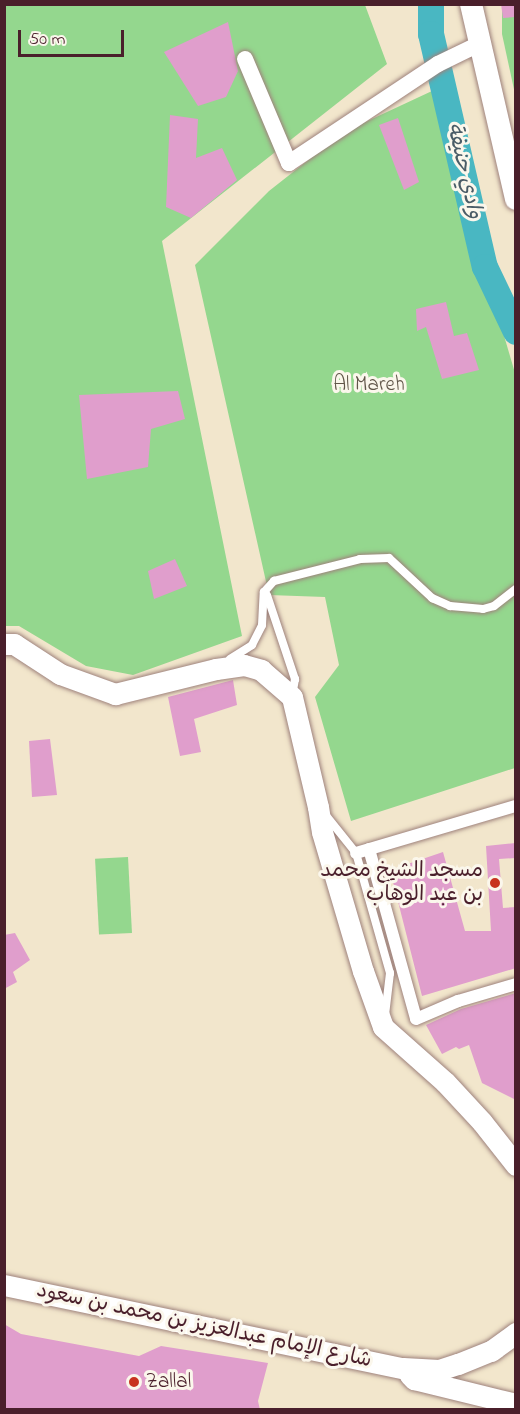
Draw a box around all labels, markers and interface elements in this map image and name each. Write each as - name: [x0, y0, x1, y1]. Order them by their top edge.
- scale bar: [21, 18, 128, 56]
- text: 50 m: [29, 27, 66, 53]
- water label: وادي حنيفة: [439, 120, 487, 222]
- park label: Al Mareh: [333, 372, 405, 398]
- place label: مسجد الشيخ محمد بن عبد الوهاب: [320, 858, 483, 908]
- marker: مسجد الشيخ محمد بن عبد الوهاب: [488, 876, 502, 890]
- street label: شارع الإمام عبدالعزيز بن محمد بن سعود: [34, 1278, 374, 1374]
- place label: Zallal: [146, 1369, 191, 1395]
- marker: Zallal: [127, 1375, 141, 1389]

